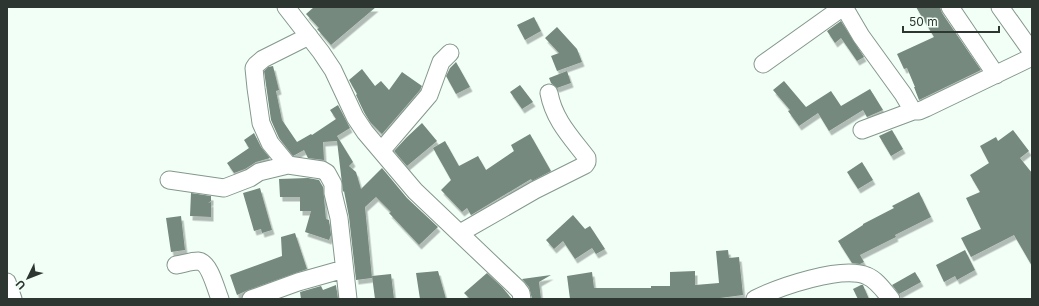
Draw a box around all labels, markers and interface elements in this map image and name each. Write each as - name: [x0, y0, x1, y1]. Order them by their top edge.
- scale bar: [903, 8, 999, 34]
- text: 50 m: [909, 14, 938, 29]
- north arrow: [8, 258, 48, 298]
- text: U: [13, 277, 29, 293]

